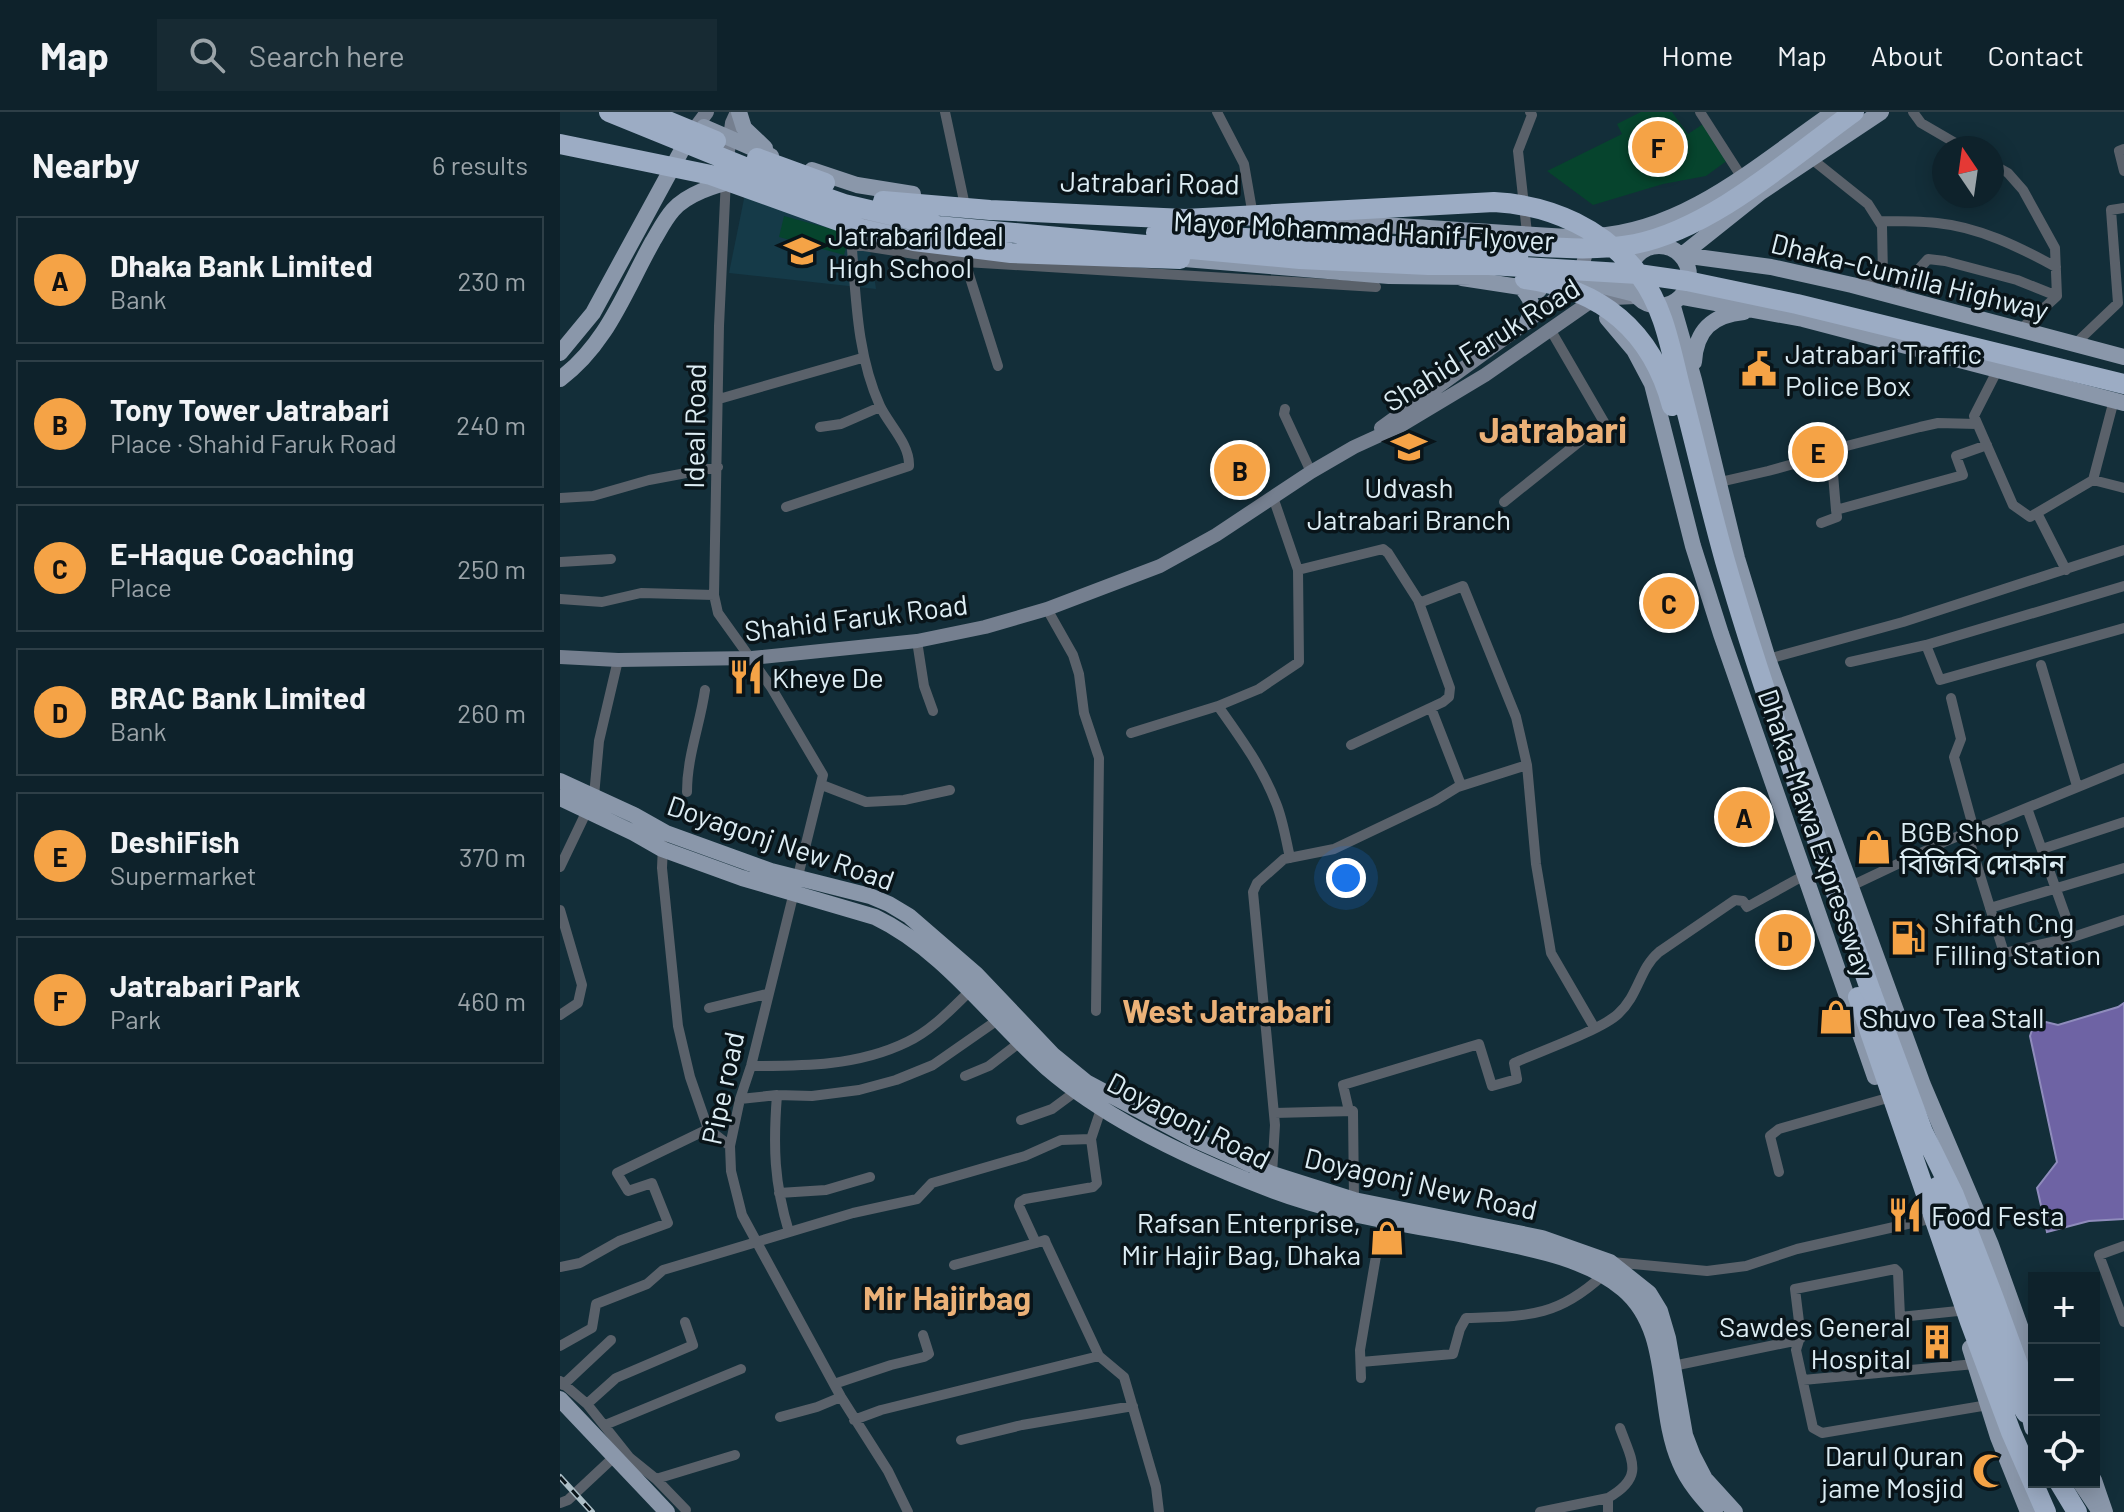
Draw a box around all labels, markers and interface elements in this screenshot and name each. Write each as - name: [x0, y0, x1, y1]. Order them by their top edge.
- search box: [157, 19, 717, 91]
- text: Map: [40, 32, 109, 78]
- icon: search: [185, 33, 229, 77]
- text: Search here: [249, 37, 405, 73]
- text: Home: [1662, 38, 1733, 72]
- text: Map: [1777, 38, 1827, 72]
- text: About: [1871, 38, 1943, 72]
- text: Contact: [1987, 38, 2084, 72]
- pin: F: [1632, 117, 1684, 177]
- north arrow: [1932, 136, 2004, 208]
- text: Nearby: [32, 144, 140, 185]
- text: 6 results: [432, 149, 528, 180]
- street label: Jatrabari Road: [1060, 163, 1240, 201]
- street label: Mayor Mohammad Hanif Flyover: [1173, 203, 1555, 257]
- place label: Jatrabari Ideal High School: [828, 218, 1004, 284]
- street label: Dhaka–Cumilla Highway: [1768, 225, 2052, 327]
- school or university icon: Jatrabari Ideal High School: [783, 232, 821, 270]
- text: Dhaka Bank Limited: [110, 247, 373, 283]
- text: A: [51, 265, 69, 296]
- text: 230 m: [457, 265, 526, 296]
- street label: Shahid Faruk Road: [1377, 270, 1585, 418]
- text: Bank: [110, 283, 166, 314]
- place label: Jatrabari Traffic Police Box: [1785, 336, 1982, 402]
- public building icon: Jatrabari Traffic Police Box: [1740, 350, 1778, 388]
- street label: Ideal Road: [676, 363, 712, 489]
- text: Tony Tower Jatrabari: [110, 391, 389, 427]
- district label: Jatrabari: [1479, 407, 1627, 450]
- text: B: [52, 409, 68, 440]
- text: 240 m: [456, 409, 526, 440]
- pin: E: [1792, 422, 1844, 482]
- text: Place · Shahid Faruk Road: [110, 427, 397, 458]
- school or university icon: Udvash Jatrabari Branch: [1390, 428, 1428, 466]
- pin: B: [1214, 440, 1266, 500]
- place label: Udvash Jatrabari Branch: [1307, 470, 1511, 536]
- text: E-Haque Coaching: [110, 535, 354, 571]
- text: C: [52, 553, 68, 584]
- text: 250 m: [457, 553, 526, 584]
- text: Place: [110, 571, 172, 602]
- pin: C: [1643, 573, 1695, 633]
- street label: Shahid Faruk Road: [742, 586, 970, 648]
- restaurant icon: Kheye De: [727, 658, 765, 696]
- place label: Kheye De: [772, 660, 884, 694]
- text: BRAC Bank Limited: [110, 679, 366, 715]
- street label: Dhaka-Mawa Expressway: [1752, 684, 1882, 982]
- text: D: [52, 697, 68, 728]
- text: 260 m: [457, 697, 526, 728]
- text: Bank: [110, 715, 166, 746]
- street label: Doyagonj New Road: [663, 787, 899, 897]
- pin: A: [1718, 787, 1770, 847]
- place label: BGB Shop বিজিবি দোকান: [1899, 814, 2067, 880]
- text: DeshiFish: [110, 823, 240, 859]
- shop icon: BGB Shop বিজিবি দোকান: [1855, 828, 1893, 866]
- text: E: [52, 841, 68, 872]
- text: 370 m: [459, 841, 526, 872]
- your location: [1326, 858, 1366, 898]
- text: Supermarket: [110, 859, 257, 890]
- place label: Shifath Cng Filling Station: [1934, 905, 2101, 971]
- pin: D: [1759, 910, 1811, 970]
- fuel station icon: Shifath Cng Filling Station: [1889, 919, 1927, 957]
- text: Jatrabari Park: [110, 967, 301, 1003]
- text: F: [53, 985, 67, 1016]
- text: 460 m: [457, 985, 526, 1016]
- district label: West Jatrabari: [1122, 991, 1332, 1029]
- shop icon: Shuvo Tea Stall: [1817, 998, 1855, 1036]
- place label: Shuvo Tea Stall: [1862, 1000, 2045, 1034]
- text: Park: [110, 1003, 161, 1034]
- street label: Pipe road: [693, 1029, 751, 1147]
- street label: Doyagonj Road: [1102, 1064, 1276, 1176]
- street label: Doyagonj New Road: [1301, 1140, 1541, 1226]
- restaurant icon: Food Festa: [1886, 1196, 1924, 1234]
- place label: Food Festa: [1931, 1198, 2065, 1232]
- place label: Rafsan Enterprise, Mir Hajir Bag, Dhaka: [1121, 1205, 1361, 1271]
- shop icon: Rafsan Enterprise, Mir Hajir Bag, Dhaka: [1368, 1219, 1406, 1257]
- map controls: [2028, 1272, 2100, 1488]
- button: +: [2028, 1272, 2100, 1344]
- district label: Mir Hajirbag: [863, 1278, 1031, 1316]
- place label: Sawdes General Hospital: [1719, 1309, 1911, 1375]
- building icon: Sawdes General Hospital: [1918, 1323, 1956, 1361]
- button: −: [2028, 1344, 2100, 1416]
- button: locate: [2028, 1416, 2100, 1488]
- place label: Darul Quran jame Mosjid: [1820, 1438, 1964, 1504]
- mosque icon: Darul Quran jame Mosjid: [1971, 1452, 2009, 1490]

